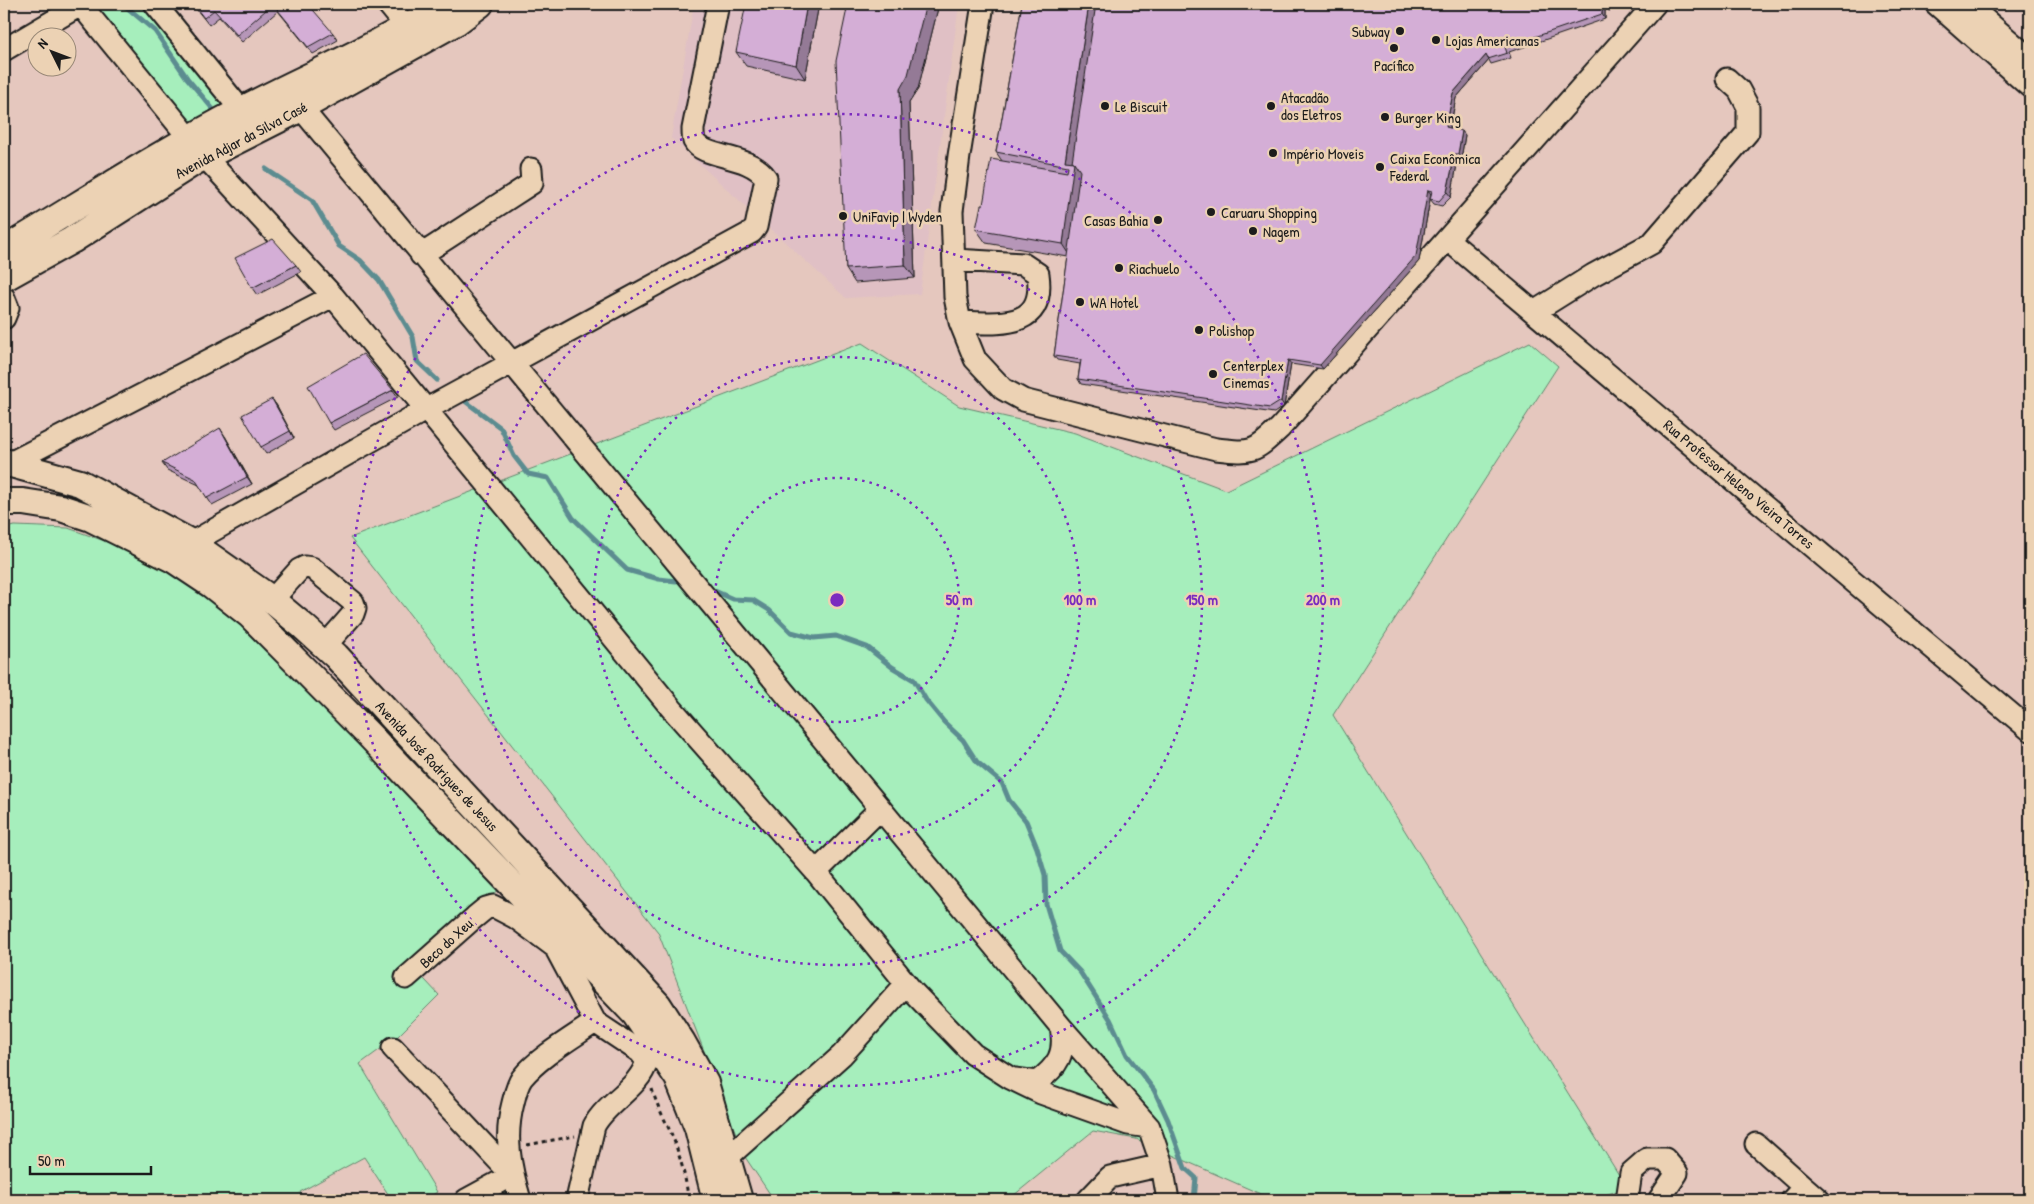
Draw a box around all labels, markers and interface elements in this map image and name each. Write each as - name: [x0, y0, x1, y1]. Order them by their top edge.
- place label: Subway: [1352, 21, 1390, 42]
- marker: Subway: [1394, 25, 1406, 37]
- north arrow: [28, 28, 78, 78]
- place label: Lojas Americanas: [1446, 30, 1539, 51]
- text: N: [32, 33, 52, 52]
- marker: Lojas Americanas: [1430, 34, 1442, 46]
- marker: Pacífico: [1388, 42, 1400, 54]
- place label: Pacífico: [1374, 55, 1414, 76]
- place label: Atacadão dos Eletros: [1281, 87, 1342, 125]
- street label: Avenida Adjar da Silva Casé: [171, 96, 311, 184]
- place label: Le Biscuit: [1115, 96, 1168, 117]
- marker: Le Biscuit: [1099, 100, 1111, 112]
- marker: Atacadão dos Eletros: [1265, 100, 1277, 112]
- place label: Burger King: [1395, 107, 1461, 128]
- marker: Burger King: [1379, 111, 1391, 123]
- place label: Império Moveis: [1283, 143, 1364, 164]
- marker: Império Moveis: [1267, 147, 1279, 159]
- place label: Caixa Econômica Federal: [1389, 148, 1480, 186]
- marker: Caixa Econômica Federal: [1374, 161, 1386, 173]
- place label: Caruaru Shopping: [1221, 202, 1317, 223]
- place label: UniFavip | Wyden: [853, 206, 943, 227]
- marker: Caruaru Shopping: [1205, 206, 1217, 218]
- marker: UniFavip | Wyden: [837, 210, 849, 222]
- place label: Casas Bahia: [1084, 210, 1148, 231]
- marker: Casas Bahia: [1152, 214, 1164, 226]
- place label: Nagem: [1263, 221, 1300, 242]
- marker: Nagem: [1247, 225, 1259, 237]
- place label: Riachuelo: [1129, 258, 1179, 279]
- marker: Riachuelo: [1113, 262, 1125, 274]
- place label: WA Hotel: [1090, 292, 1138, 313]
- marker: WA Hotel: [1074, 296, 1086, 308]
- place label: Polishop: [1209, 320, 1255, 341]
- marker: Polishop: [1193, 324, 1205, 336]
- place label: Centerplex Cinemas: [1223, 355, 1284, 393]
- marker: Centerplex Cinemas: [1207, 368, 1219, 380]
- street label: Rua Professor Heleno Vieira Torres: [1659, 415, 1819, 554]
- text: 50 m: [946, 589, 972, 610]
- text: 100 m: [1064, 589, 1096, 610]
- text: 150 m: [1186, 589, 1218, 610]
- text: 200 m: [1306, 589, 1340, 610]
- centre of rings: [828, 591, 846, 609]
- street label: Avenida José Rodrigues de Jesus: [371, 696, 503, 836]
- street label: Beco do Xeu: [415, 913, 477, 973]
- scale bar: [30, 1144, 151, 1176]
- text: 50 m: [38, 1150, 65, 1171]

